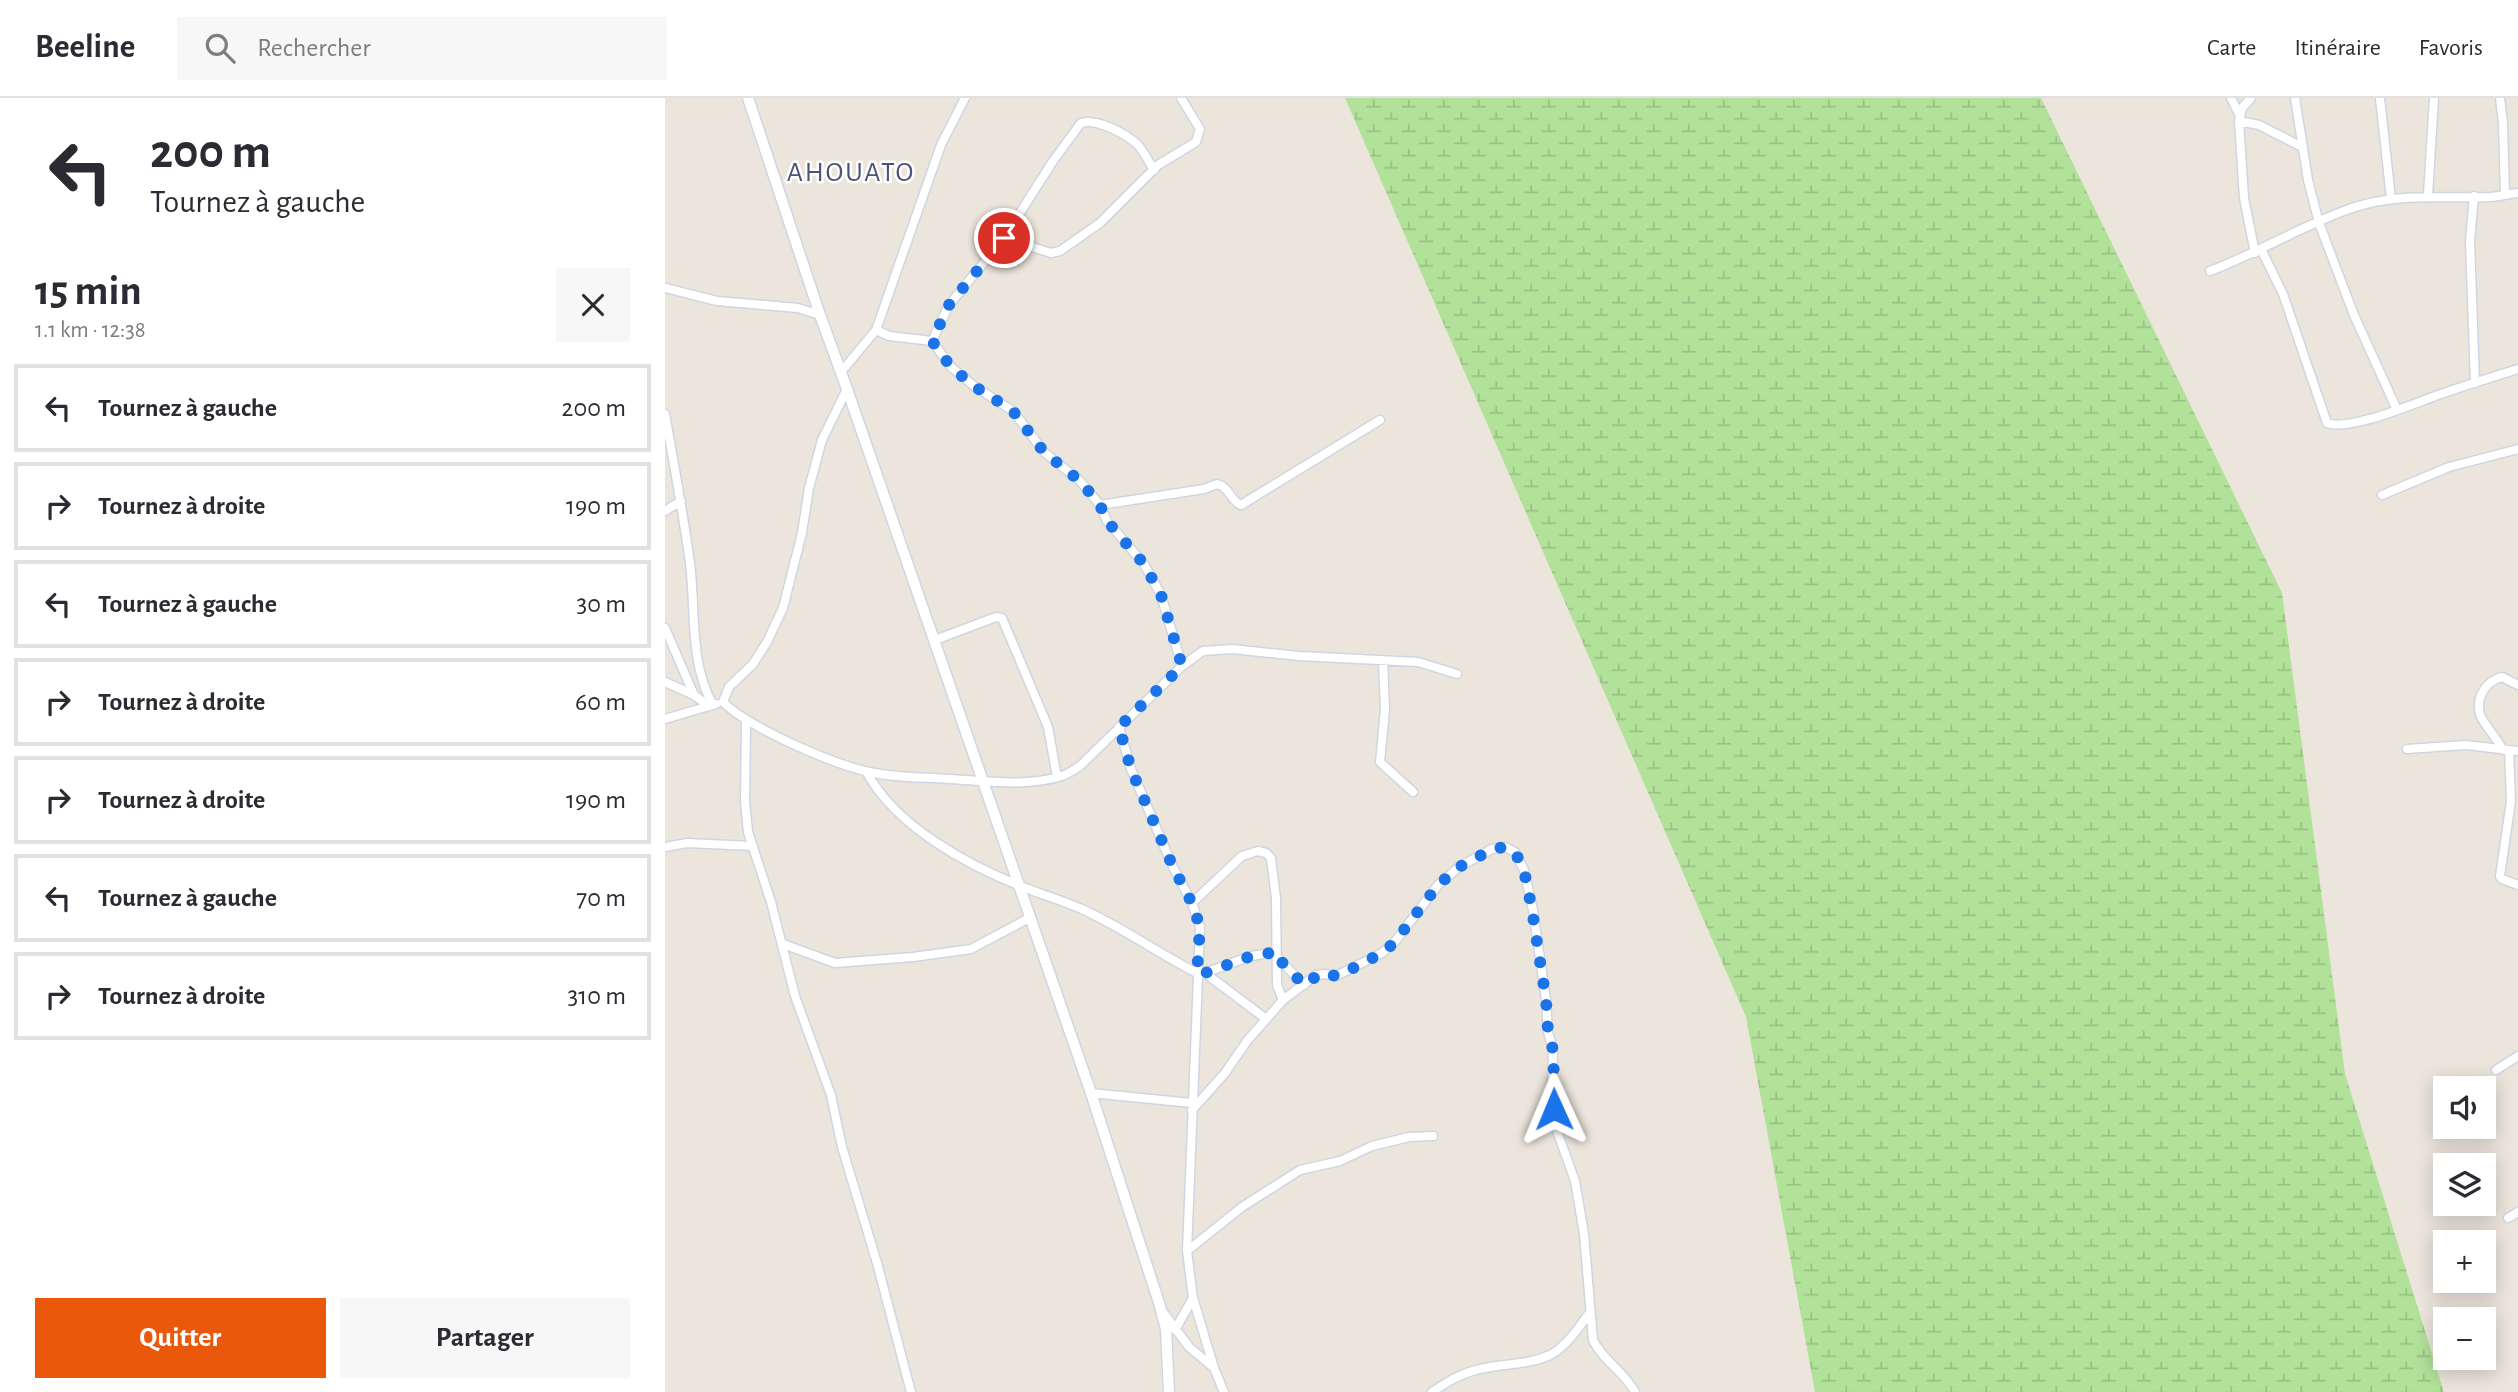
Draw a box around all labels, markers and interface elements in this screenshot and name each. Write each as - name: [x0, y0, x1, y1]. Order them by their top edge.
- search box: [177, 17, 667, 80]
- icon: search: [201, 29, 239, 67]
- text: Beeline: [35, 31, 135, 64]
- text: Rechercher: [257, 35, 371, 61]
- text: Carte: [2207, 36, 2256, 60]
- text: Itinéraire: [2294, 36, 2381, 60]
- text: Favoris: [2419, 36, 2483, 60]
- icon: left: [35, 126, 126, 217]
- text: 200 m: [150, 128, 271, 177]
- district label: AHOUATO: [787, 159, 915, 187]
- text: Tournez à gauche: [150, 186, 365, 218]
- pin: [974, 208, 1034, 268]
- icon: arrive: [985, 219, 1023, 257]
- button: close: [556, 268, 630, 342]
- text: 15 min: [35, 270, 142, 312]
- text: 1.1 km · 12:38: [35, 319, 146, 342]
- icon: left: [39, 389, 77, 427]
- text: Tournez à gauche: [98, 395, 277, 421]
- text: 200 m: [562, 395, 626, 421]
- icon: right: [39, 487, 77, 525]
- text: Tournez à droite: [98, 493, 265, 519]
- text: 190 m: [566, 493, 626, 519]
- icon: left: [39, 585, 77, 623]
- text: Tournez à gauche: [98, 591, 277, 617]
- text: 30 m: [576, 591, 626, 617]
- icon: right: [39, 683, 77, 721]
- text: Tournez à droite: [98, 689, 265, 715]
- text: 60 m: [575, 689, 626, 715]
- icon: right: [39, 781, 77, 819]
- text: Tournez à droite: [98, 787, 265, 813]
- text: 190 m: [566, 787, 626, 813]
- icon: left: [39, 879, 77, 917]
- text: Tournez à gauche: [98, 885, 277, 911]
- text: 70 m: [576, 885, 626, 911]
- icon: right: [39, 977, 77, 1015]
- text: Tournez à droite: [98, 983, 265, 1009]
- text: 310 m: [568, 983, 626, 1009]
- position arrow: [1517, 1072, 1591, 1146]
- map controls: [2433, 1076, 2496, 1370]
- button: sound: [2433, 1076, 2496, 1139]
- button: layers: [2433, 1153, 2496, 1216]
- button: +: [2433, 1230, 2496, 1293]
- button: Quitter: [35, 1298, 326, 1378]
- button: Partager: [340, 1298, 630, 1378]
- button: −: [2433, 1307, 2496, 1370]

